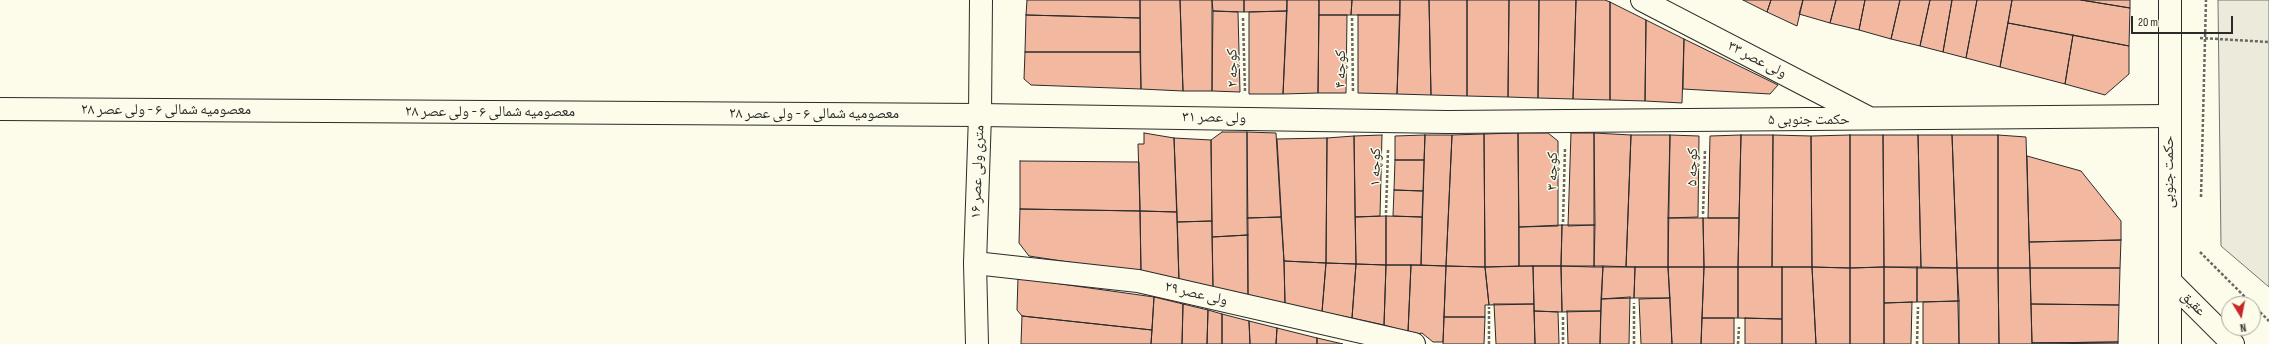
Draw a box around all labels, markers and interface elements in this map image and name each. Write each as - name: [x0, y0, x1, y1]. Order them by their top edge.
- scale bar: [2133, 8, 2235, 34]
- text: 20 m: [2138, 15, 2158, 30]
- street label: ولی عصر ۳۳: [1724, 37, 1790, 83]
- street label: کوچه ۲: [1224, 49, 1242, 87]
- street label: کوچه ۴: [1332, 50, 1350, 88]
- street label: معصومیه شمالی ۶ - ولی عصر ۲۸: [81, 101, 251, 119]
- street label: معصومیه شمالی ۶ - ولی عصر ۲۸: [405, 103, 575, 121]
- street label: معصومیه شمالی ۶ - ولی عصر ۲۸: [729, 105, 899, 123]
- street label: ولی عصر ۳۱: [1182, 108, 1246, 128]
- street label: حکمت جنوبی ۵: [1768, 111, 1850, 129]
- street label: ۱۶ متری ولی عصر: [967, 125, 989, 219]
- street label: حکمت جنوبی: [2160, 136, 2178, 208]
- street label: کوچه ۱: [1367, 148, 1385, 186]
- street label: کوچه ۵: [1684, 148, 1702, 186]
- street label: کوچه ۳: [1544, 152, 1562, 190]
- street label: ولی عصر ۲۹: [1163, 278, 1229, 310]
- street label: عقیق: [2177, 288, 2209, 320]
- north arrow: [2221, 296, 2261, 336]
- text: N: [2239, 320, 2247, 334]

